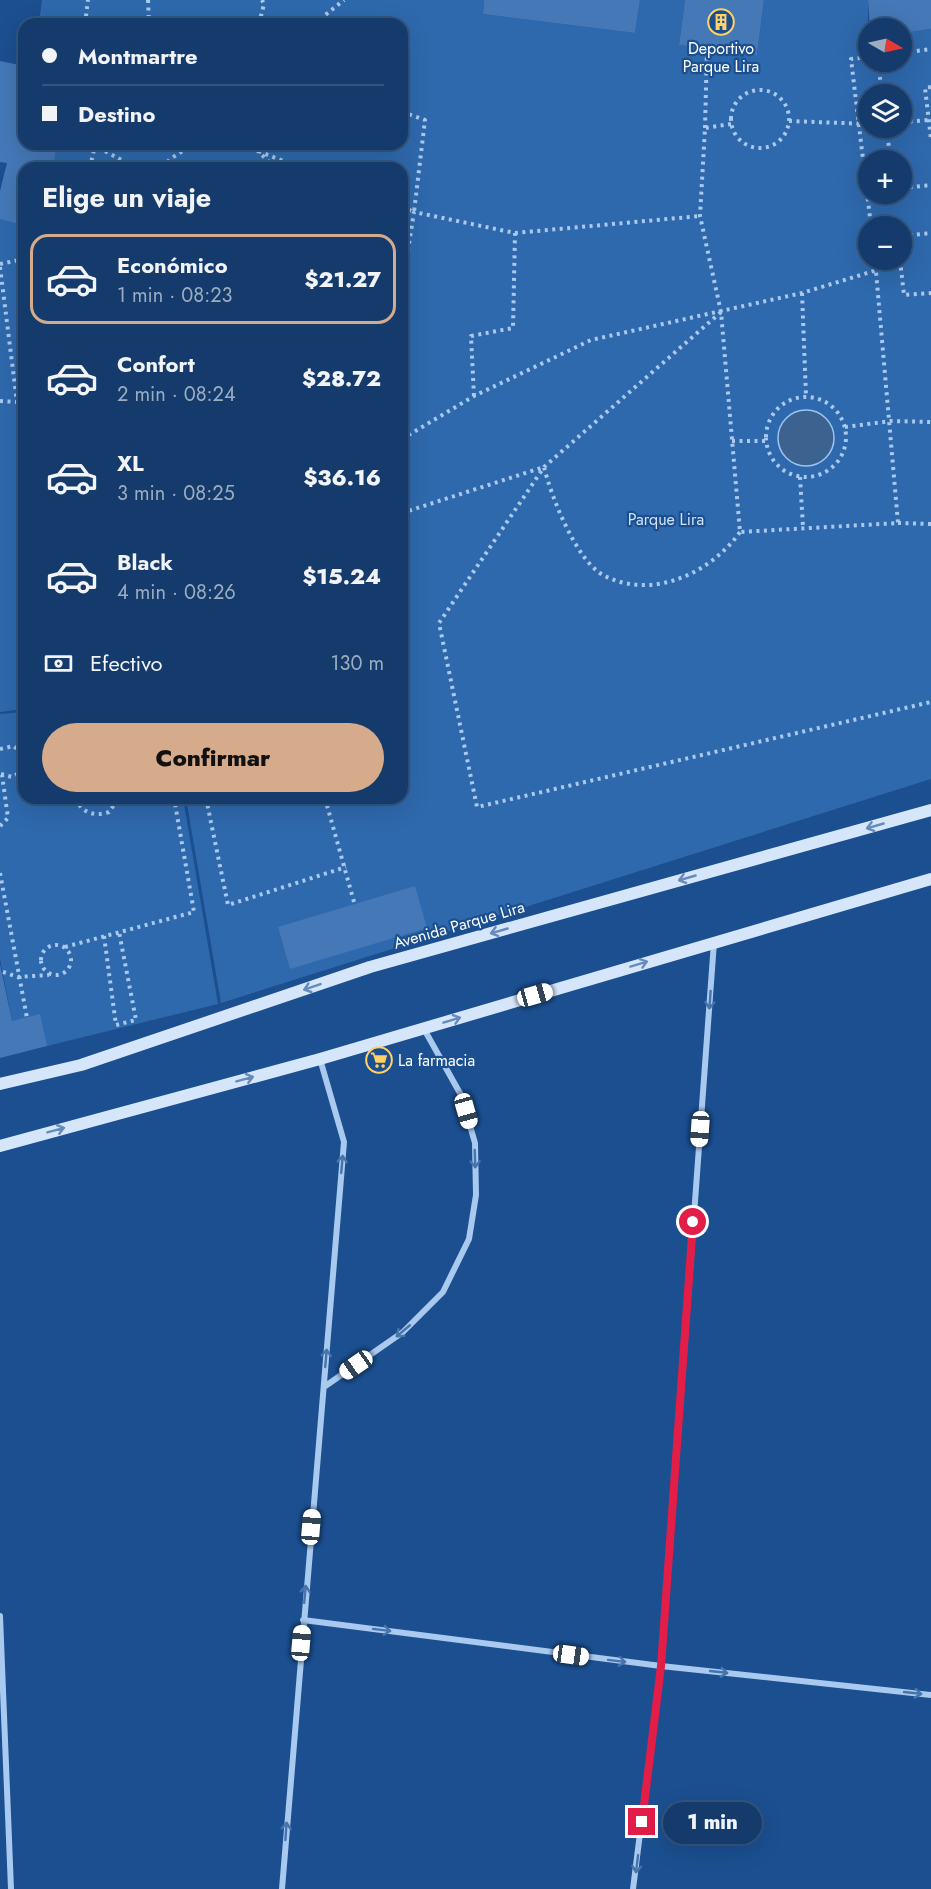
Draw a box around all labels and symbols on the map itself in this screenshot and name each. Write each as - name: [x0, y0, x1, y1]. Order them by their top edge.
- building icon: Deportivo Parque Lira: [706, 7, 736, 37]
- north arrow: [858, 18, 912, 72]
- place label: Deportivo Parque Lira: [683, 37, 759, 78]
- park label: Parque Lira: [628, 508, 704, 531]
- one-way arrow: [866, 821, 885, 832]
- one-way arrow: [678, 873, 697, 885]
- street label: Avenida Parque Lira: [391, 895, 527, 955]
- one-way arrow: [490, 926, 509, 937]
- one-way arrow: [629, 958, 648, 969]
- car: [515, 981, 555, 1009]
- one-way arrow: [303, 982, 322, 993]
- one-way arrow: [704, 989, 715, 1009]
- one-way arrow: [442, 1014, 461, 1025]
- supermarket icon: La farmacia: [364, 1045, 394, 1075]
- place label: La farmacia: [398, 1049, 475, 1072]
- one-way arrow: [235, 1073, 254, 1085]
- car: [452, 1091, 480, 1131]
- car: [690, 1110, 710, 1148]
- one-way arrow: [47, 1124, 66, 1136]
- one-way arrow: [469, 1149, 481, 1169]
- one-way arrow: [337, 1155, 348, 1174]
- route start: [679, 1208, 706, 1235]
- one-way arrow: [395, 1324, 411, 1337]
- car: [336, 1347, 376, 1383]
- one-way arrow: [321, 1349, 332, 1369]
- car: [300, 1508, 322, 1546]
- one-way arrow: [300, 1585, 311, 1605]
- car: [290, 1624, 312, 1662]
- one-way arrow: [371, 1625, 391, 1636]
- car: [552, 1644, 590, 1666]
- one-way arrow: [606, 1655, 626, 1666]
- one-way arrow: [708, 1667, 728, 1678]
- one-way arrow: [902, 1688, 922, 1699]
- callout: 1 min: [663, 1801, 762, 1843]
- route end: [628, 1808, 655, 1835]
- one-way arrow: [281, 1821, 292, 1841]
- one-way arrow: [631, 1853, 642, 1873]

